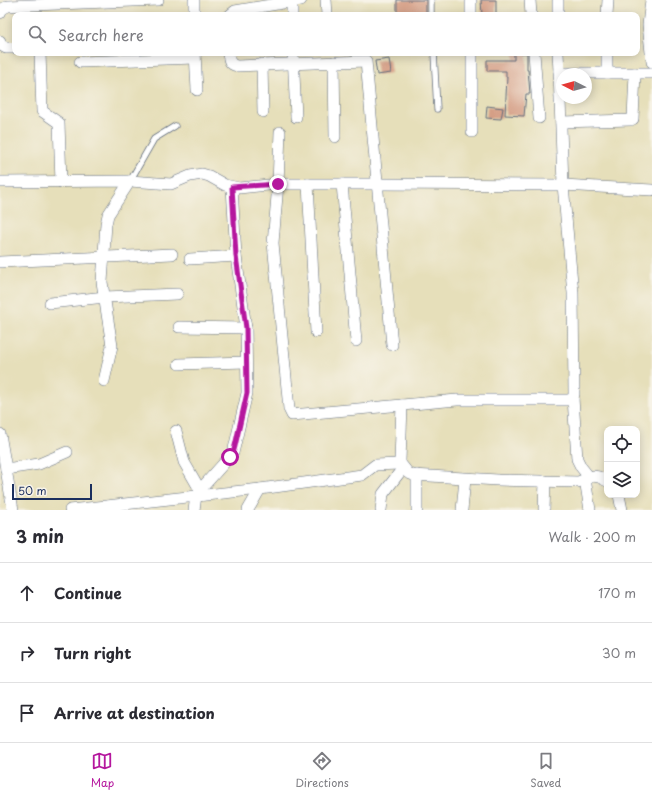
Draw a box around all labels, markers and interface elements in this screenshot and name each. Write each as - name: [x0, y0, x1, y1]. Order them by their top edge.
- search box: [12, 12, 640, 56]
- icon: search: [26, 23, 48, 45]
- text: Search here: [58, 23, 144, 46]
- north arrow: [556, 68, 592, 104]
- route end: [269, 175, 287, 193]
- map controls: [604, 426, 640, 498]
- button: locate: [604, 426, 640, 462]
- route start: [221, 448, 239, 466]
- button: layers: [604, 462, 640, 498]
- scale bar: [12, 482, 92, 501]
- text: 50 m: [18, 482, 47, 499]
- text: 3 min: [16, 523, 64, 549]
- text: Walk · 200 m: [548, 527, 636, 546]
- text: Continue: [54, 581, 122, 604]
- icon: ahead: [16, 582, 38, 604]
- text: 170 m: [598, 583, 636, 602]
- text: Turn right: [54, 641, 131, 664]
- icon: right: [16, 642, 38, 664]
- text: 30 m: [602, 643, 636, 662]
- text: Arrive at destination: [54, 701, 215, 724]
- icon: arrive: [16, 702, 38, 724]
- tab: Map: [91, 750, 114, 791]
- tab: Directions: [295, 750, 349, 791]
- tab: Saved: [530, 750, 561, 791]

